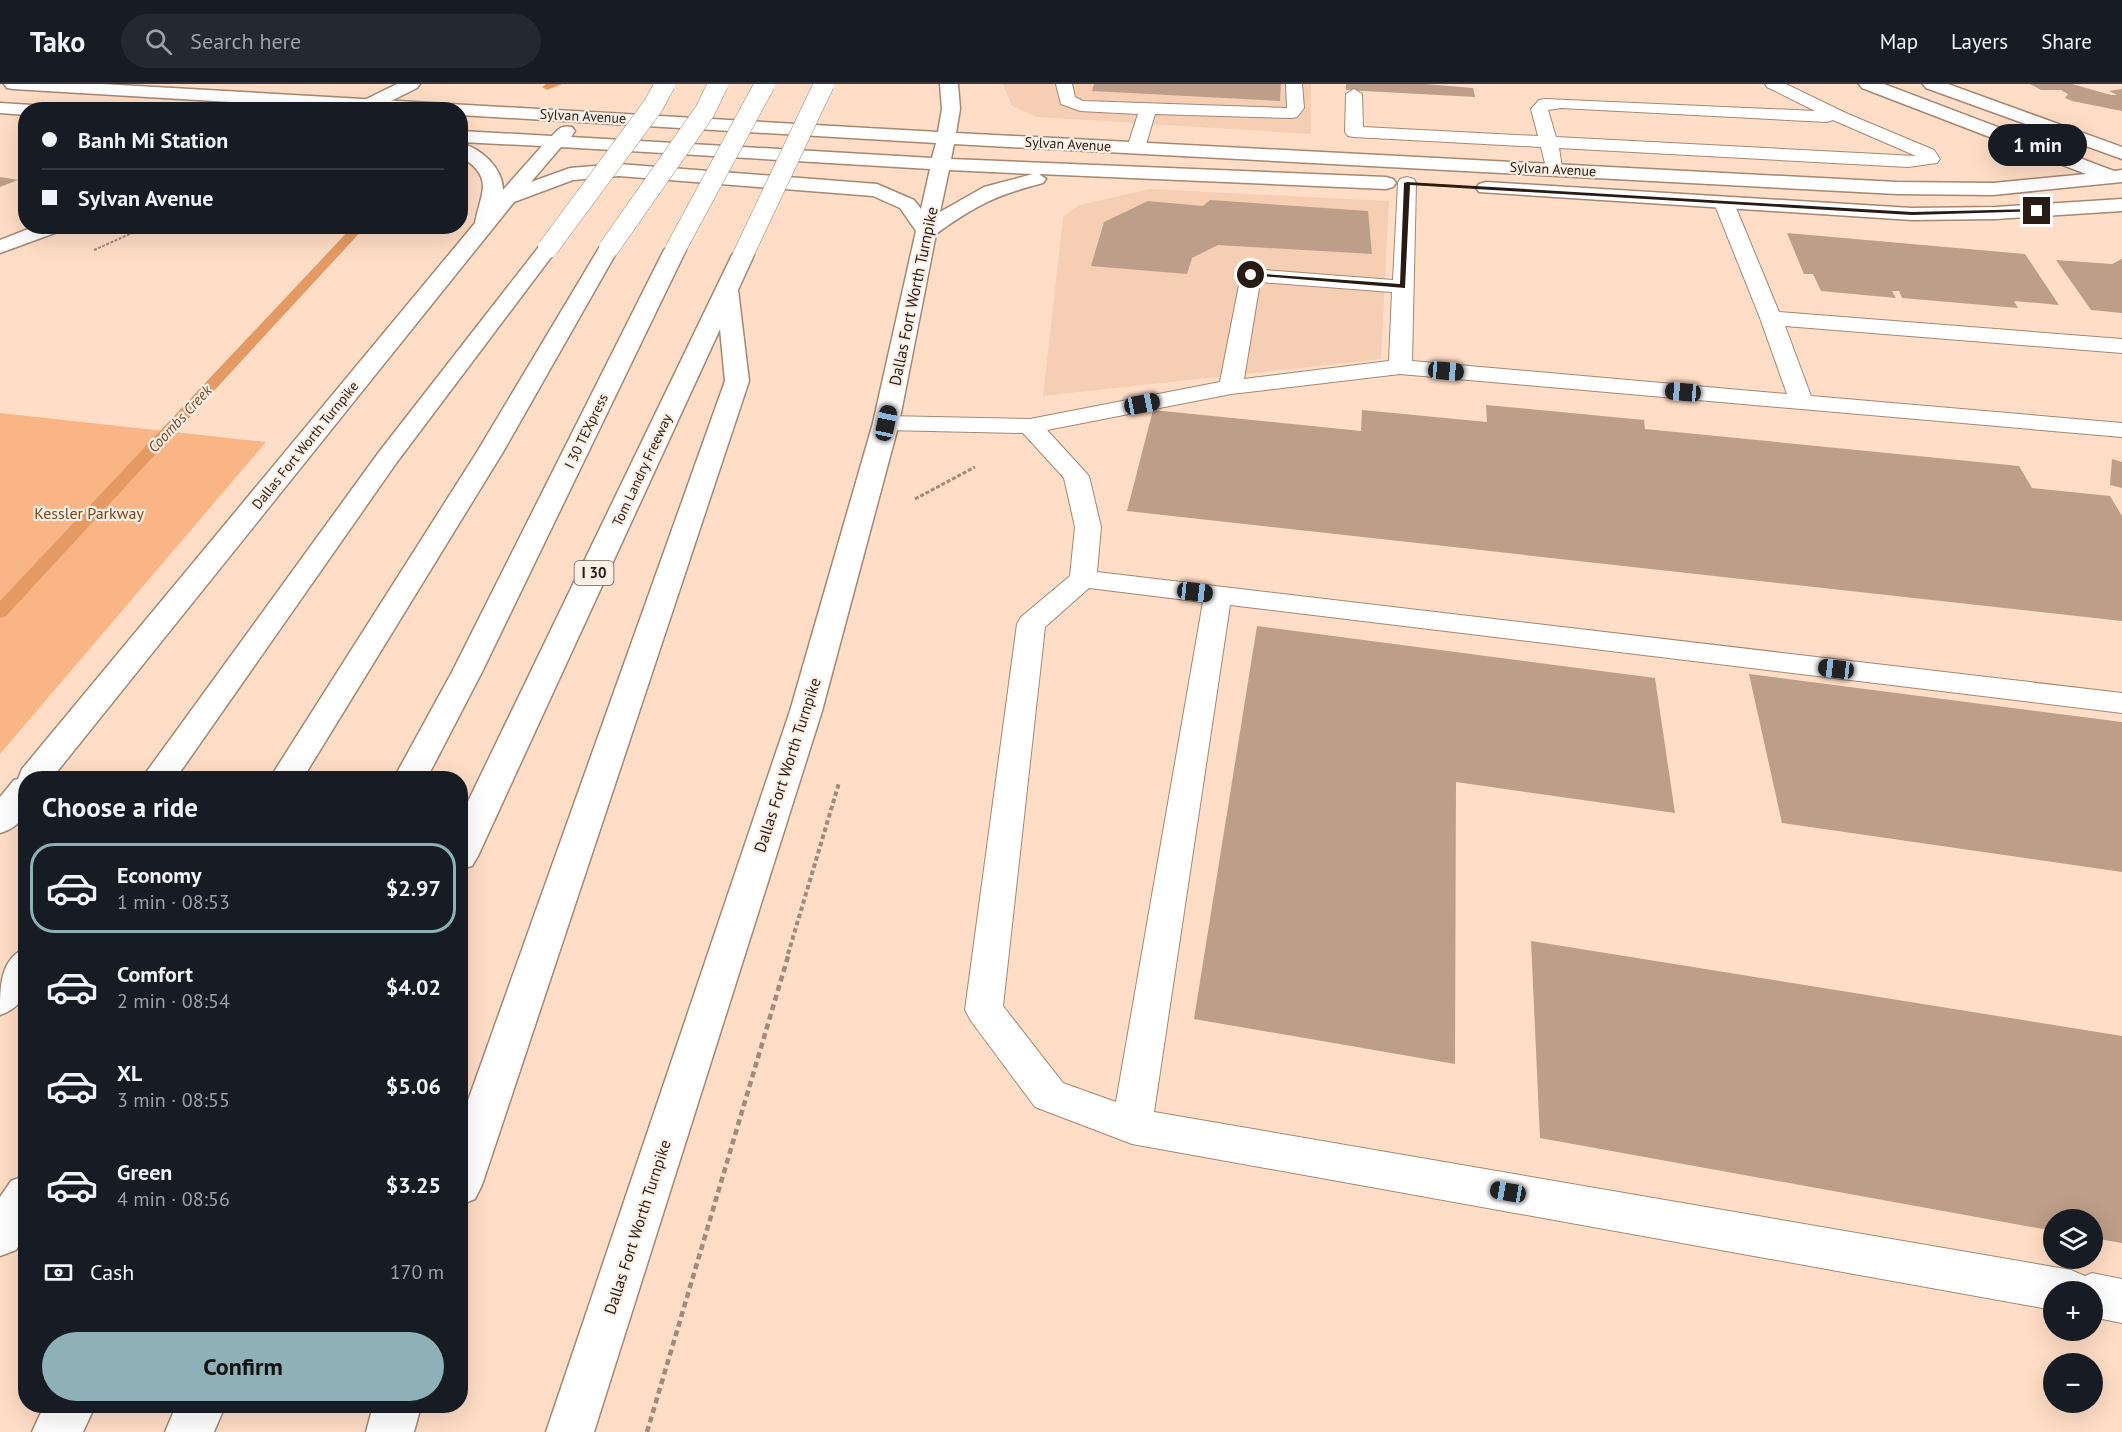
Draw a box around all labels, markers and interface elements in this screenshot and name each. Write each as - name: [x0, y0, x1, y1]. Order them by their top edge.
- search box: [121, 14, 541, 68]
- text: Tako: [30, 23, 85, 60]
- icon: search: [142, 25, 175, 58]
- text: Search here: [190, 27, 301, 55]
- text: Map: [1880, 28, 1918, 55]
- text: Layers: [1951, 28, 2008, 55]
- text: Share: [2041, 28, 2092, 55]
- street label: Sylvan Avenue: [539, 105, 627, 127]
- callout: 1 min: [1988, 124, 2086, 166]
- text: Banh Mi Station: [78, 126, 228, 154]
- text: 1 min: [2013, 132, 2062, 158]
- street label: Sylvan Avenue: [1024, 133, 1112, 155]
- street label: Sylvan Avenue: [1509, 158, 1597, 180]
- text: Sylvan Avenue: [78, 184, 213, 212]
- route end: [2023, 197, 2050, 224]
- street label: Dallas Fort Worth Turnpike: [884, 205, 942, 387]
- route start: [1237, 261, 1264, 288]
- car: [1427, 360, 1465, 382]
- street label: Dallas Fort Worth Turnpike: [248, 377, 362, 513]
- water label: Coombs Creek: [144, 380, 216, 456]
- car: [1664, 381, 1702, 403]
- street label: I 30 TEXpress: [560, 390, 612, 471]
- car: [1123, 392, 1161, 416]
- car: [873, 404, 899, 442]
- street label: Tom Landry Freeway: [608, 411, 676, 529]
- park label: Kessler Parkway: [34, 503, 144, 523]
- road number: I 30: [574, 561, 614, 585]
- car: [1176, 581, 1214, 603]
- car: [1817, 658, 1855, 680]
- street label: Dallas Fort Worth Turnpike: [749, 675, 825, 855]
- text: Choose a ride: [42, 790, 198, 824]
- icon: car: [45, 861, 99, 915]
- text: Economy: [117, 861, 201, 889]
- text: $2.97: [386, 874, 441, 902]
- text: 1 min · 08:53: [117, 889, 230, 915]
- icon: car: [45, 960, 99, 1014]
- text: Comfort: [117, 960, 193, 988]
- text: $4.02: [386, 973, 441, 1001]
- text: 2 min · 08:54: [117, 988, 230, 1014]
- icon: car: [45, 1059, 99, 1113]
- text: XL: [117, 1059, 142, 1087]
- text: $5.06: [386, 1072, 441, 1100]
- text: 3 min · 08:55: [117, 1087, 230, 1113]
- street label: Dallas Fort Worth Turnpike: [599, 1137, 675, 1317]
- icon: car: [45, 1158, 99, 1212]
- text: Green: [117, 1158, 172, 1186]
- text: $3.25: [386, 1171, 441, 1199]
- car: [1489, 1180, 1527, 1204]
- text: 4 min · 08:56: [117, 1186, 230, 1212]
- map controls: [2043, 1209, 2103, 1413]
- button: layers: [2043, 1209, 2103, 1269]
- icon: cash: [42, 1256, 75, 1289]
- text: Cash: [90, 1258, 134, 1286]
- text: 170 m: [390, 1259, 444, 1285]
- button: +: [2043, 1281, 2103, 1341]
- button: Confirm: [42, 1332, 444, 1401]
- button: −: [2043, 1353, 2103, 1413]

